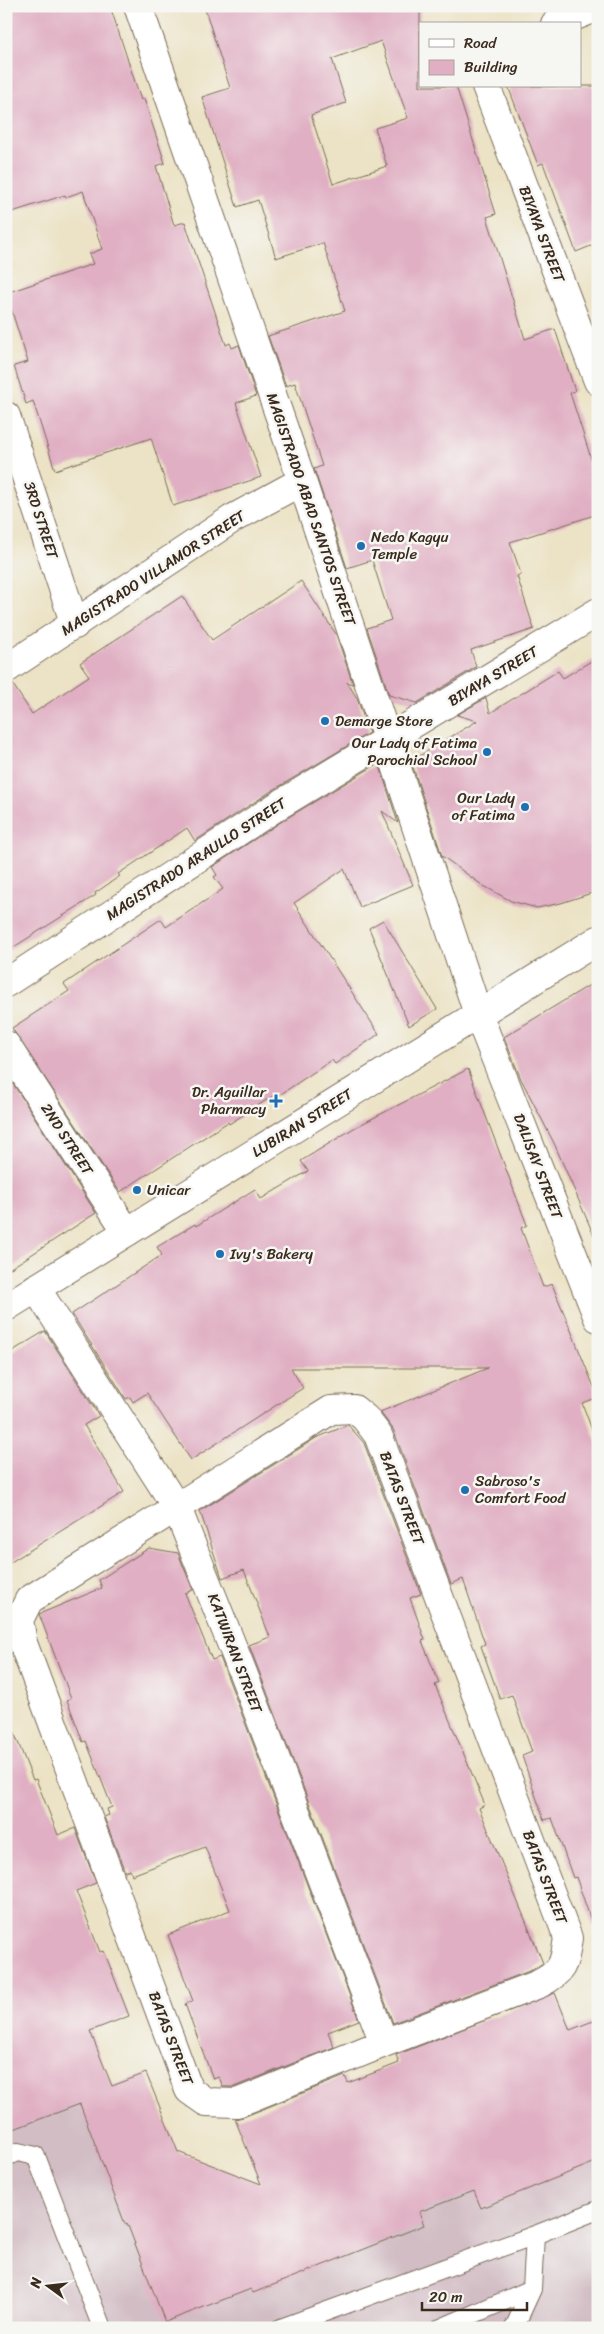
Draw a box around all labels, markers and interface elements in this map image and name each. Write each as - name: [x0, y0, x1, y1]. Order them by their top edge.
- legend: [419, 22, 582, 88]
- text: Road: [464, 30, 497, 56]
- text: Building: [464, 54, 518, 80]
- street label: BIYAYA STREET: [512, 182, 573, 288]
- street label: MAGISTRADO ABAD SANTOS STREET: [259, 389, 364, 631]
- street label: 3RD STREET: [16, 478, 66, 563]
- street label: MAGISTRADO VILLAMOR STREET: [56, 503, 252, 643]
- place label: Nedo Kagyu Temple: [371, 524, 448, 567]
- marker: Nedo Kagyu Temple: [355, 540, 367, 552]
- street label: BIYAYA STREET: [443, 638, 545, 713]
- place label: Demarge Store: [335, 708, 433, 734]
- marker: Demarge Store: [319, 715, 331, 727]
- place label: Our Lady of Fatima Parochial School: [352, 730, 478, 773]
- marker: Our Lady of Fatima Parochial School: [481, 746, 493, 758]
- place label: Our Lady of Fatima: [451, 785, 515, 828]
- street label: MAGISTRADO ARAULLO STREET: [100, 790, 293, 927]
- marker: Our Lady of Fatima: [519, 801, 531, 813]
- place label: Dr. Aguillar Pharmacy: [192, 1079, 267, 1122]
- street label: LUBIRAN STREET: [246, 1081, 358, 1164]
- marker: Dr. Aguillar Pharmacy: [270, 1095, 282, 1107]
- street label: 2ND STREET: [34, 1098, 101, 1182]
- street label: DALISAY STREET: [506, 1110, 570, 1223]
- place label: Unicar: [147, 1177, 191, 1203]
- marker: Unicar: [131, 1184, 143, 1196]
- place label: Ivy's Bakery: [229, 1241, 313, 1267]
- marker: Ivy's Bakery: [214, 1248, 226, 1260]
- street label: BATAS STREET: [372, 1447, 432, 1550]
- place label: Sabroso's Comfort Food: [475, 1468, 566, 1511]
- marker: Sabroso's Comfort Food: [459, 1484, 471, 1496]
- street label: KATWIRAN STREET: [200, 1589, 270, 1718]
- street label: BATAS STREET: [515, 1826, 575, 1929]
- street label: BATAS STREET: [141, 1987, 201, 2090]
- north arrow: [22, 2262, 72, 2312]
- text: N: [22, 2275, 49, 2292]
- scale bar: [422, 2279, 526, 2311]
- text: 20 m: [429, 2284, 463, 2310]

